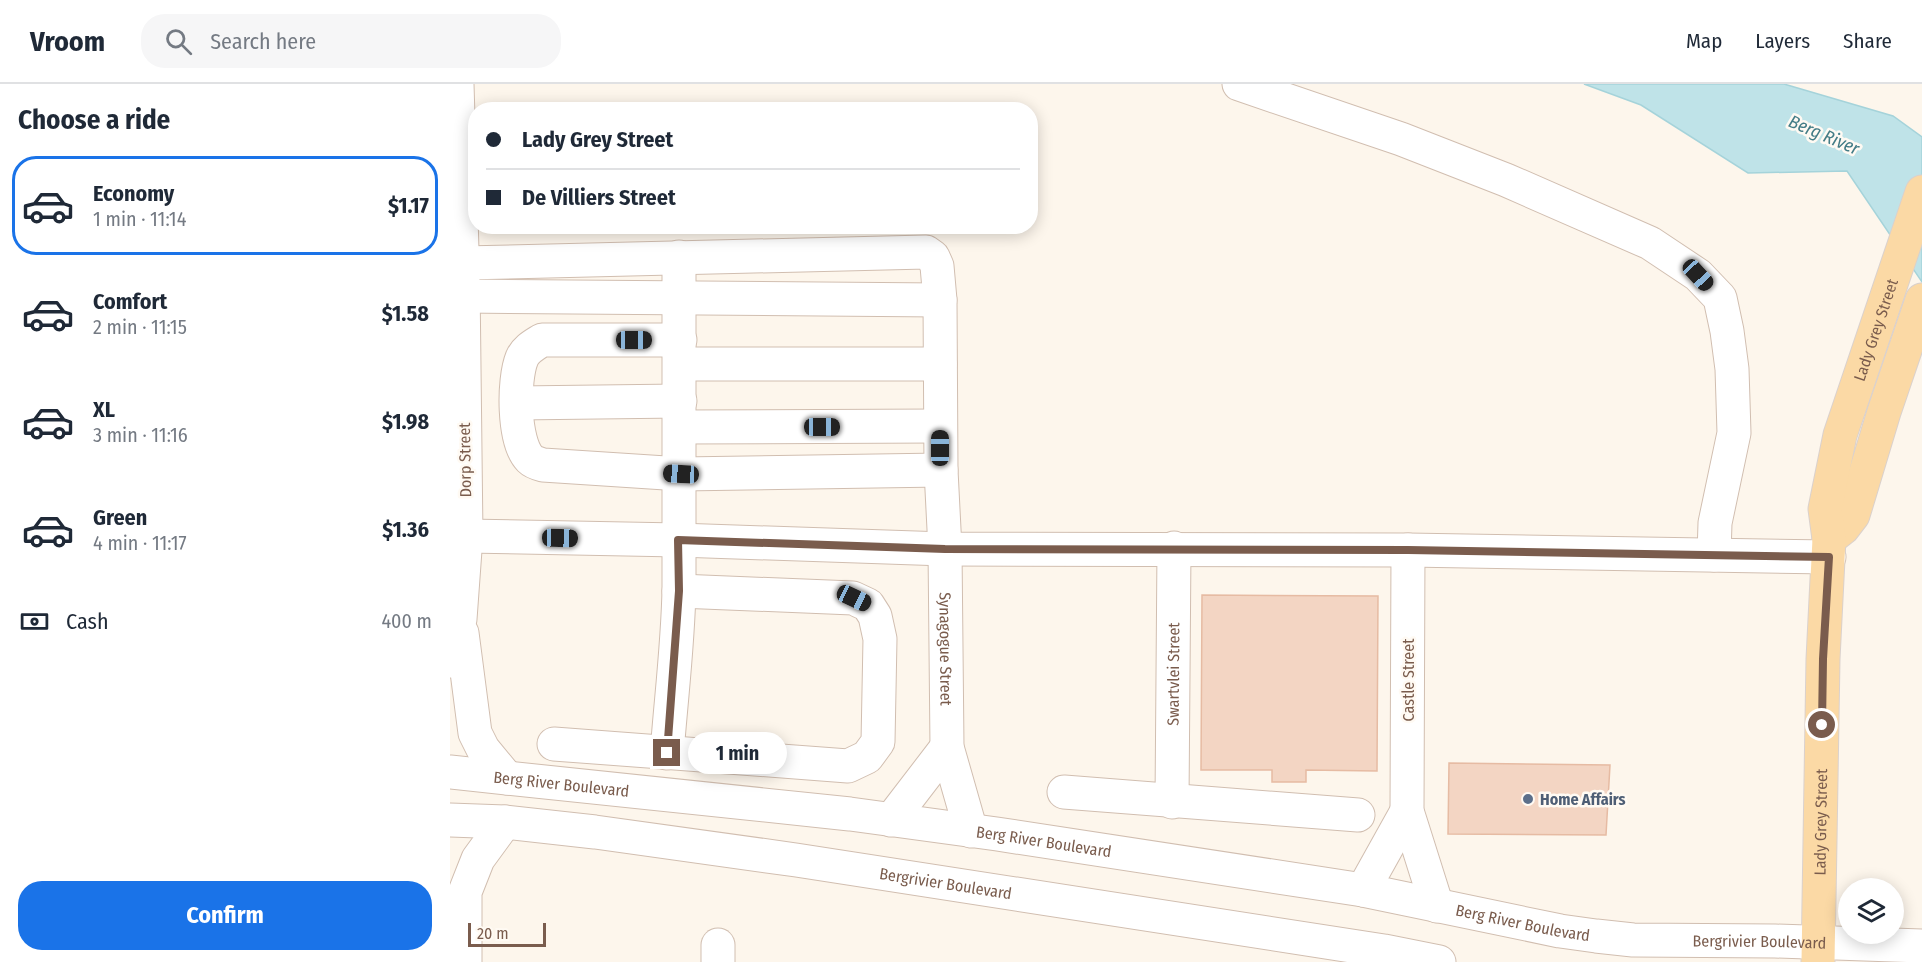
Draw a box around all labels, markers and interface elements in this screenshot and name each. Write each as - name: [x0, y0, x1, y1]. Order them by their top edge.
- search box: [141, 14, 561, 68]
- text: Vroom: [30, 25, 105, 58]
- icon: search: [162, 25, 195, 58]
- text: Search here: [210, 28, 316, 55]
- text: Map: [1686, 28, 1722, 54]
- text: Layers: [1755, 28, 1810, 54]
- text: Share: [1843, 28, 1892, 54]
- text: Choose a ride: [18, 104, 170, 136]
- water label: Berg River: [1785, 110, 1863, 160]
- text: Lady Grey Street: [522, 126, 673, 153]
- icon: car: [21, 179, 75, 233]
- text: Economy: [93, 180, 174, 207]
- text: De Villiers Street: [522, 184, 676, 211]
- text: $1.17: [388, 192, 429, 219]
- text: 1 min · 11:14: [93, 207, 186, 231]
- car: [1679, 256, 1717, 294]
- street label: Lady Grey Street: [1849, 275, 1902, 383]
- icon: car: [21, 287, 75, 341]
- text: Comfort: [93, 288, 167, 315]
- text: $1.58: [382, 300, 429, 327]
- text: 2 min · 11:15: [93, 315, 187, 339]
- car: [616, 331, 652, 349]
- icon: car: [21, 395, 75, 449]
- text: XL: [93, 396, 115, 423]
- text: $1.98: [382, 408, 429, 435]
- car: [804, 418, 840, 436]
- street label: Dorp Street: [455, 422, 475, 498]
- text: 3 min · 11:16: [93, 423, 188, 447]
- car: [931, 430, 949, 466]
- car: [663, 464, 699, 484]
- icon: car: [21, 503, 75, 557]
- text: Green: [93, 504, 147, 531]
- text: $1.36: [382, 516, 429, 543]
- car: [542, 529, 578, 547]
- text: 4 min · 11:17: [93, 531, 187, 555]
- car: [834, 582, 874, 614]
- street label: Synagogue Street: [936, 592, 956, 707]
- icon: cash: [18, 605, 51, 638]
- text: Cash: [66, 608, 109, 635]
- text: 400 m: [381, 609, 432, 633]
- street label: Swartvlei Street: [1163, 622, 1183, 726]
- street label: Castle Street: [1399, 638, 1418, 721]
- route start: [1808, 711, 1835, 738]
- callout: 1 min: [688, 732, 787, 774]
- route end: [653, 739, 680, 766]
- text: 1 min: [716, 741, 759, 765]
- street label: Berg River Boulevard: [493, 767, 630, 800]
- street label: Lady Grey Street: [1810, 768, 1831, 876]
- place label: Home Affairs: [1540, 790, 1626, 809]
- marker: Home Affairs: [1521, 792, 1535, 806]
- street label: Berg River Boulevard: [975, 822, 1113, 861]
- street label: Bergrivier Boulevard: [878, 864, 1013, 903]
- map controls: [1838, 878, 1904, 944]
- button: layers: [1838, 878, 1904, 944]
- button: Confirm: [18, 881, 432, 950]
- street label: Berg River Boulevard: [1454, 900, 1591, 945]
- scale bar: [468, 920, 546, 948]
- text: 20 m: [477, 924, 508, 943]
- street label: Bergrivier Boulevard: [1692, 931, 1827, 952]

